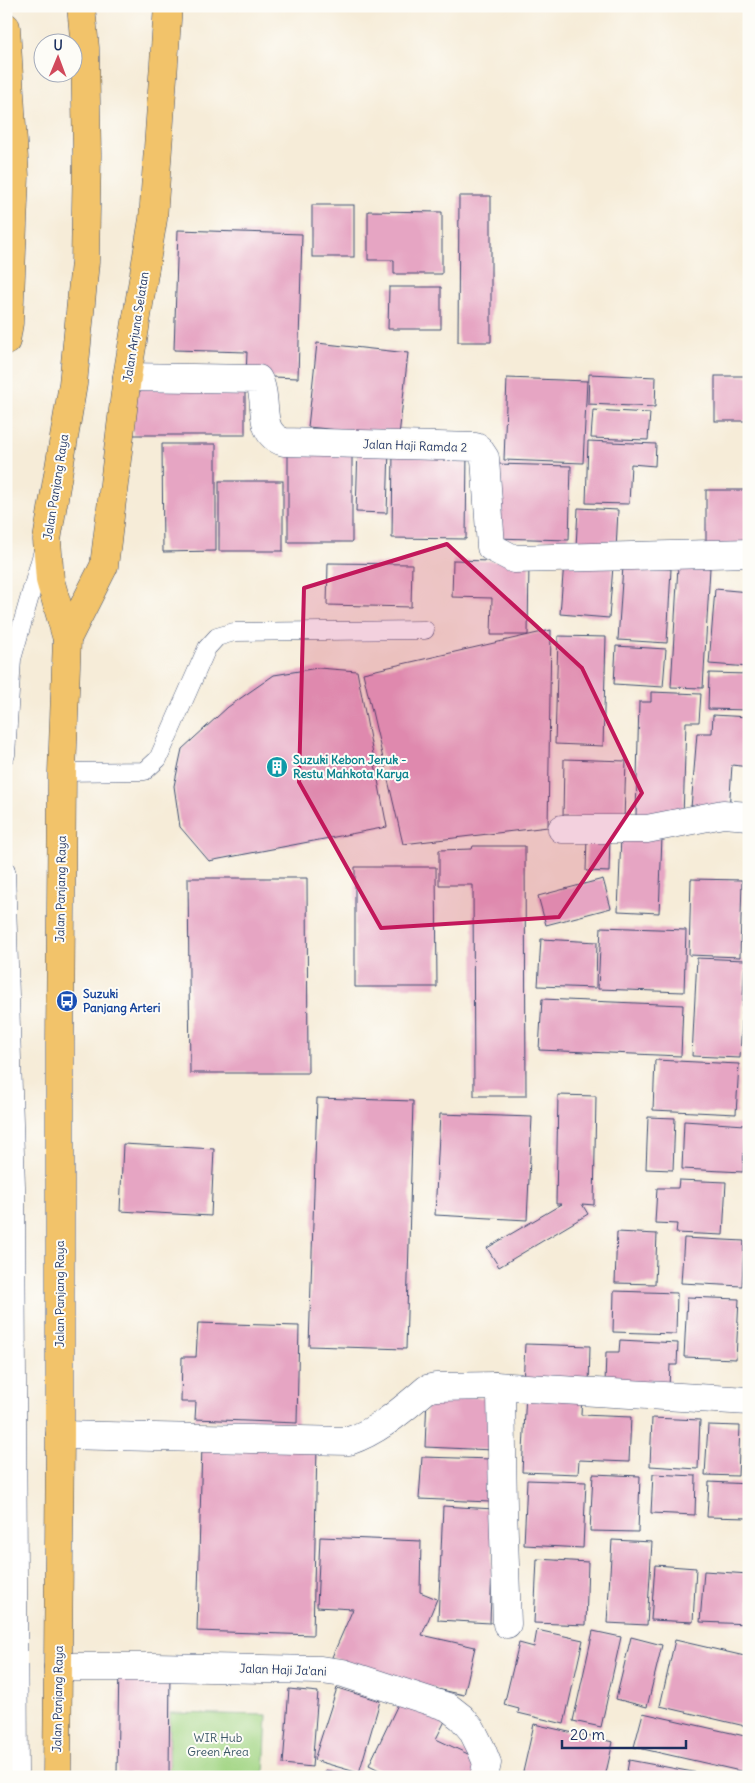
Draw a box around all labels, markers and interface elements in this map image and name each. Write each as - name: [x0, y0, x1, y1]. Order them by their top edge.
- north arrow: [32, 32, 82, 82]
- text: U: [53, 36, 63, 54]
- street label: Jalan Arjuna Selatan: [119, 271, 152, 383]
- street label: Jalan Panjang Raya: [40, 433, 71, 541]
- street label: Jalan Haji Ramda 2: [363, 436, 468, 455]
- place label: Suzuki Kebon Jeruk - Restu Mahkota Karya: [293, 752, 409, 782]
- building icon: Suzuki Kebon Jeruk - Restu Mahkota Karya: [265, 755, 289, 779]
- street label: Jalan Panjang Raya: [52, 835, 69, 943]
- place label: Suzuki Panjang Arteri: [83, 986, 161, 1016]
- bus stop icon: Suzuki Panjang Arteri: [55, 989, 79, 1013]
- street label: Jalan Panjang Raya: [52, 1240, 67, 1348]
- street label: Jalan Panjang Raya: [49, 1645, 66, 1753]
- street label: Jalan Haji Ja'ani: [239, 1660, 327, 1679]
- scale bar: [562, 1718, 686, 1750]
- text: 20 m: [570, 1725, 605, 1744]
- park label: WIR Hub Green Area: [187, 1730, 249, 1759]

